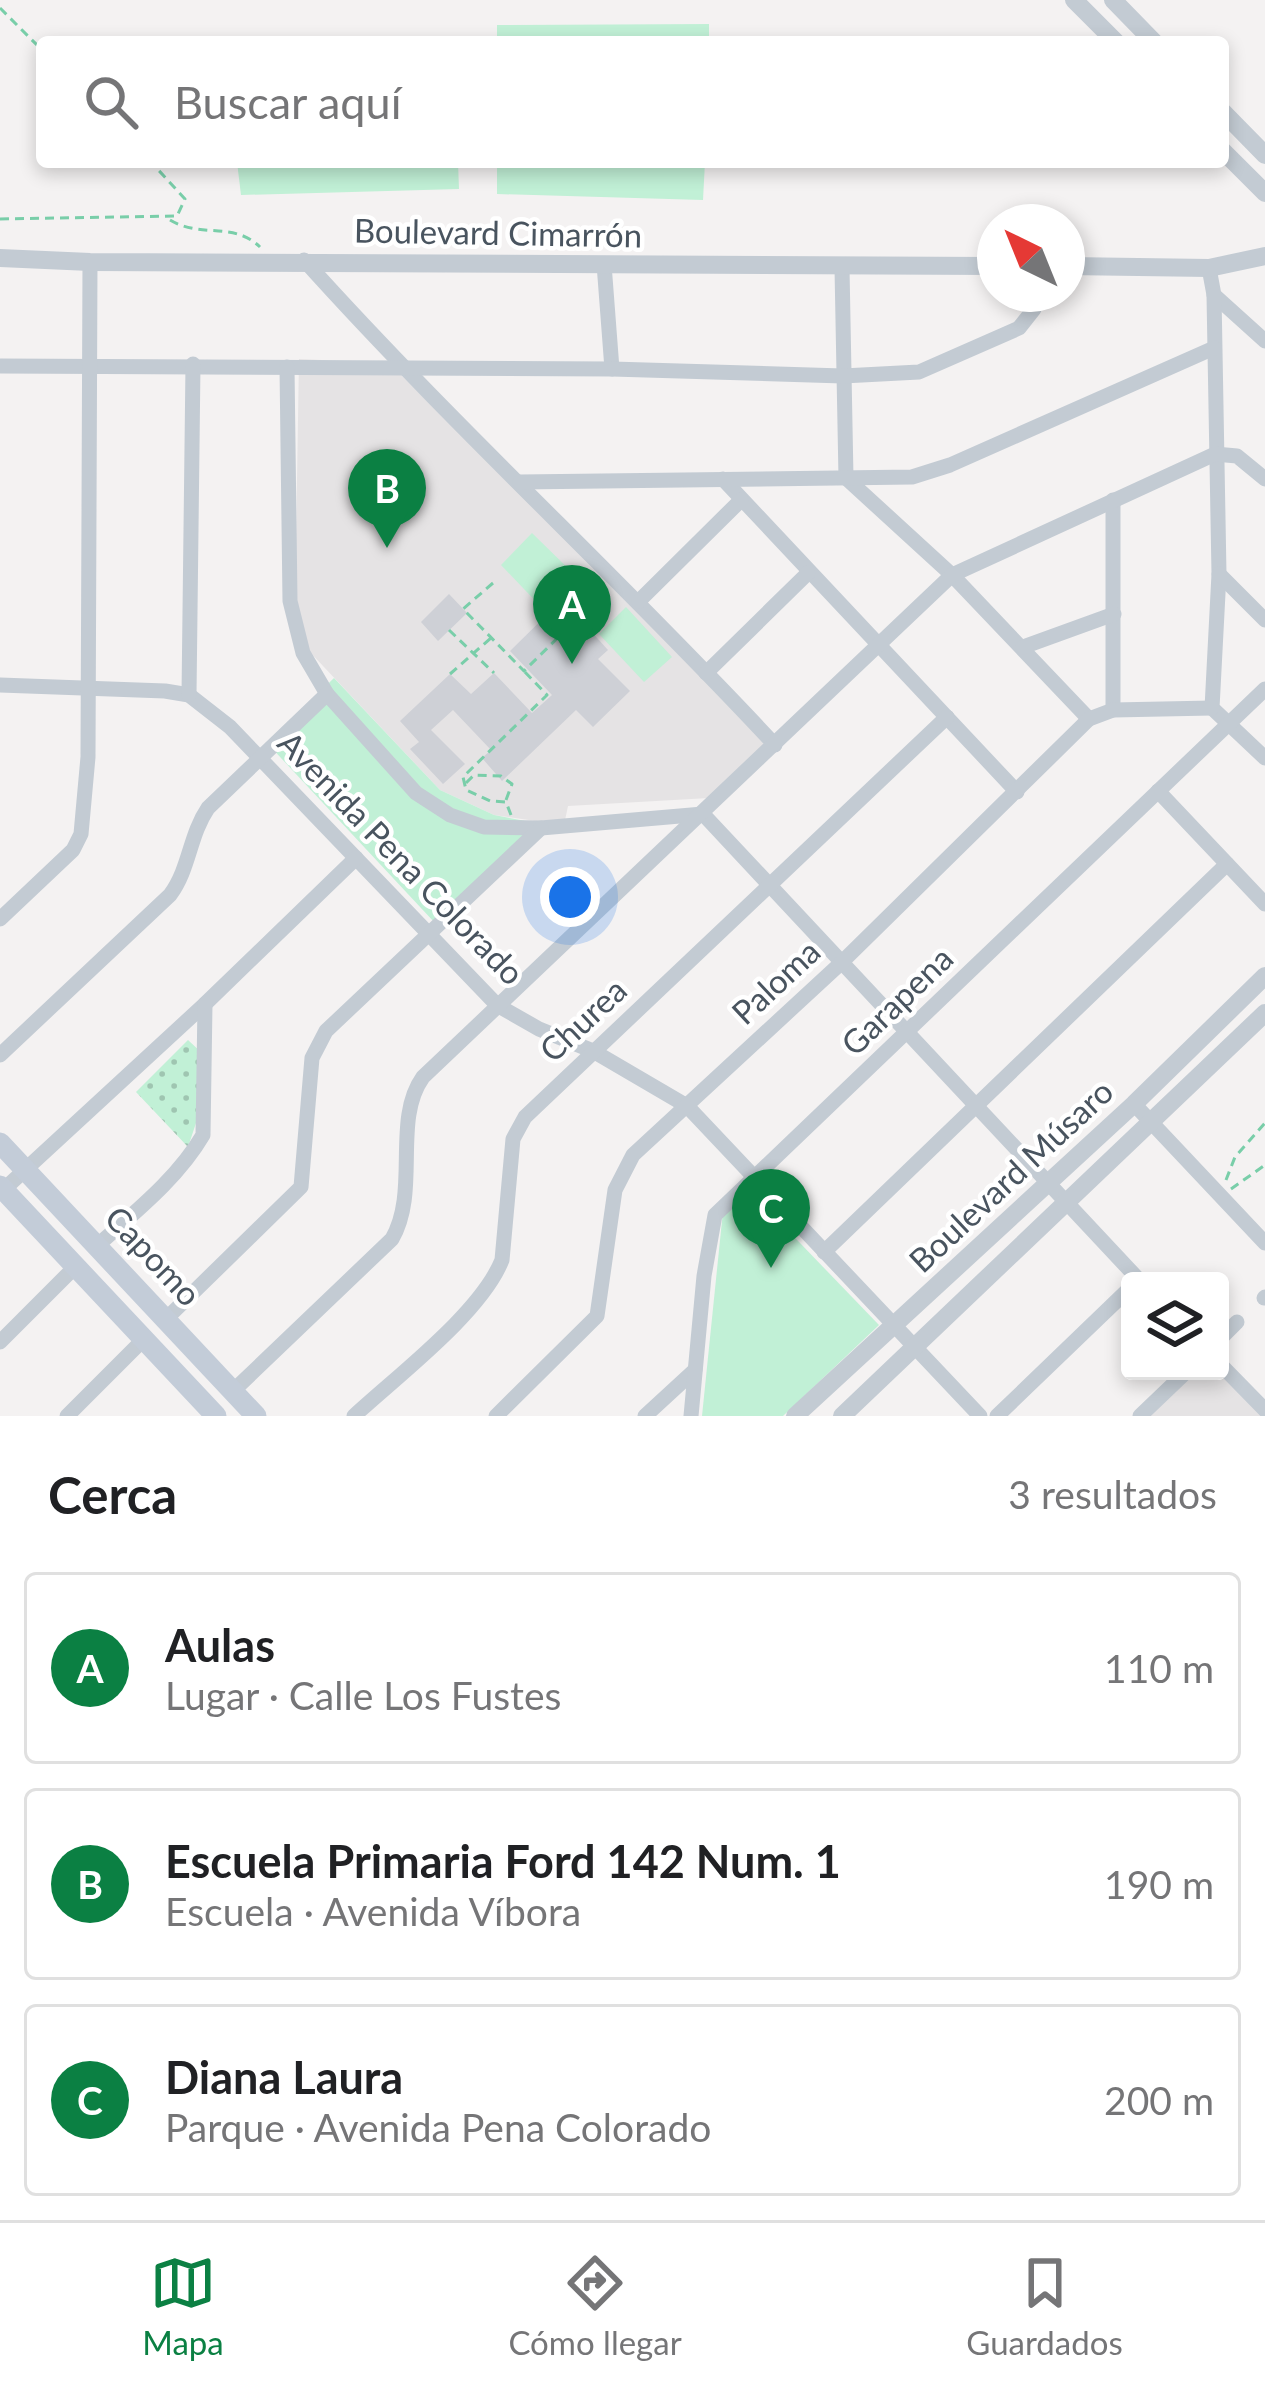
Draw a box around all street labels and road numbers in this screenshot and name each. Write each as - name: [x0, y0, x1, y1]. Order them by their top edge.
- street label: Boulevard Cimarrón: [353, 209, 643, 255]
- street label: Avenida Pena Colorado: [270, 722, 533, 992]
- street label: Paloma: [723, 931, 828, 1032]
- street label: Garapena: [832, 938, 960, 1063]
- street label: Churea: [531, 969, 634, 1069]
- street label: Boulevard Músaro: [900, 1071, 1120, 1280]
- street label: Capomo: [98, 1197, 210, 1313]

